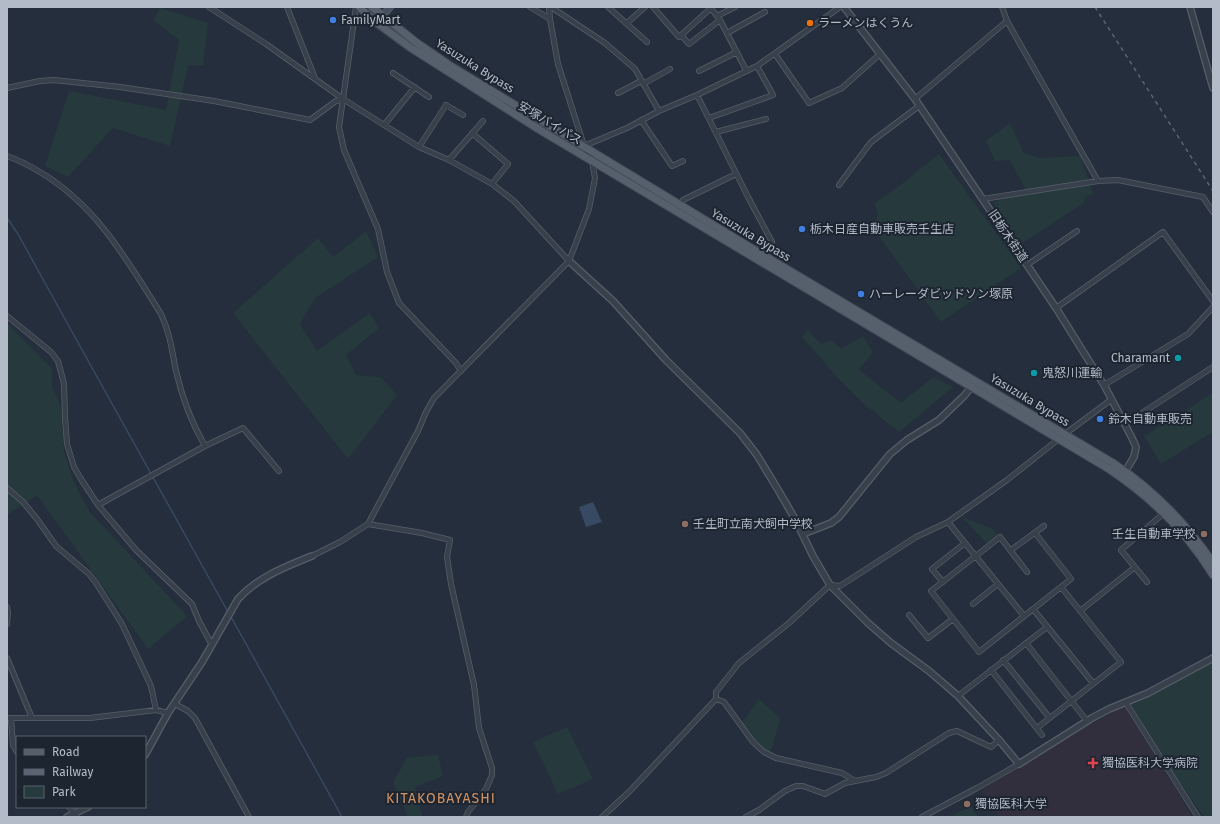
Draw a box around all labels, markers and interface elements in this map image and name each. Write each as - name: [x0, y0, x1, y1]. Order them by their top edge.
- place label: FamilyMart: [341, 13, 401, 27]
- marker: FamilyMart: [328, 15, 338, 25]
- place label: ラーメンはくうん: [818, 16, 913, 30]
- marker: ラーメンはくうん: [805, 18, 815, 28]
- street label: Yasuzuka Bypass: [433, 36, 517, 96]
- street label: 安塚バイパス: [516, 99, 584, 147]
- street label: Yasuzuka Bypass: [709, 206, 794, 264]
- street label: 旧栃木街道: [985, 207, 1031, 265]
- place label: 栃木日産自動車販売壬生店: [810, 222, 954, 236]
- marker: 栃木日産自動車販売壬生店: [797, 224, 807, 234]
- place label: ハーレーダビッドソン塚原: [869, 287, 1013, 301]
- marker: ハーレーダビッドソン塚原: [856, 289, 866, 299]
- place label: Charamant: [1111, 351, 1171, 365]
- marker: Charamant: [1173, 353, 1183, 363]
- place label: 鬼怒川運輸: [1042, 366, 1102, 380]
- marker: 鬼怒川運輸: [1029, 368, 1039, 378]
- street label: Yasuzuka Bypass: [988, 371, 1073, 429]
- place label: 鈴木自動車販売: [1108, 412, 1192, 426]
- marker: 鈴木自動車販売: [1095, 414, 1105, 424]
- place label: 壬生町立南犬飼中学校: [693, 517, 813, 531]
- marker: 壬生町立南犬飼中学校: [680, 519, 690, 529]
- place label: 壬生自動車学校: [1112, 527, 1196, 541]
- marker: 壬生自動車学校: [1199, 529, 1209, 539]
- legend: [16, 736, 146, 808]
- text: Road: [52, 745, 80, 759]
- place label: 獨協医科大学病院: [1102, 756, 1198, 770]
- marker: 獨協医科大学病院: [1087, 757, 1099, 769]
- text: Railway: [52, 765, 93, 779]
- text: Park: [52, 785, 76, 799]
- district label: KITAKOBAYASHI: [386, 790, 496, 807]
- place label: 獨協医科大学: [975, 797, 1047, 811]
- marker: 獨協医科大学: [962, 799, 972, 809]

